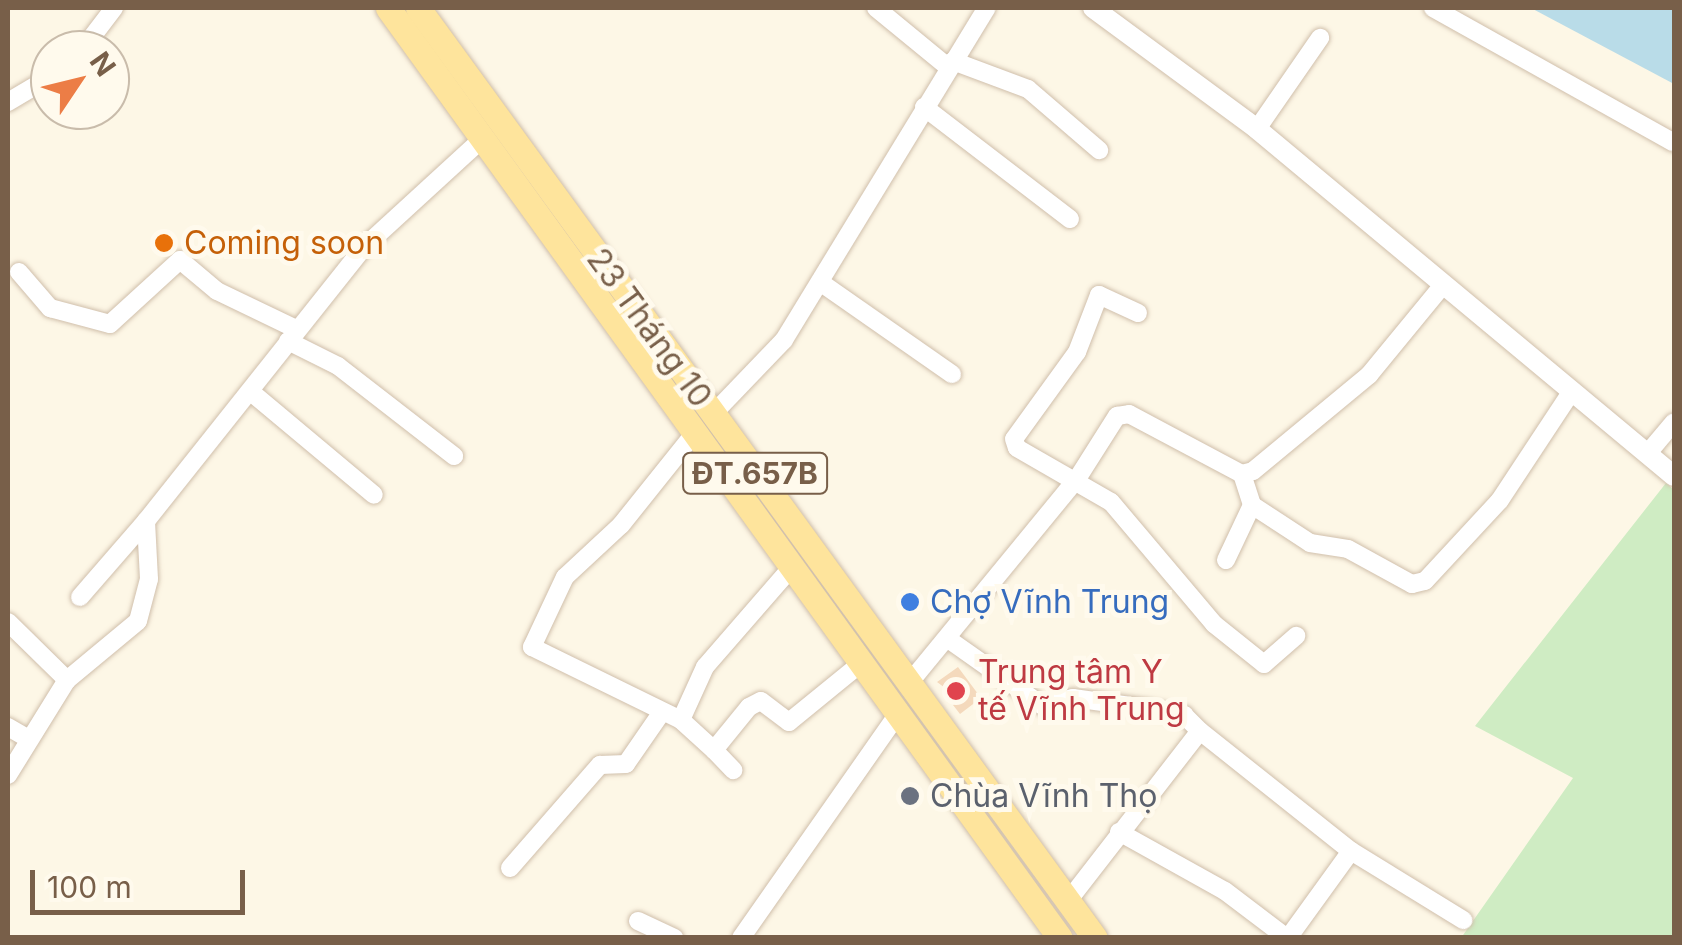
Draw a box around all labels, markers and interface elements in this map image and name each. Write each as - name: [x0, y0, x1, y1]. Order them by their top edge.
- north arrow: [30, 30, 130, 130]
- text: N: [83, 45, 123, 82]
- place label: Coming soon: [184, 224, 384, 262]
- marker: Coming soon: [153, 232, 175, 254]
- street label: 23 Tháng 10: [579, 241, 719, 415]
- road number: ĐT.657B: [680, 448, 830, 498]
- place label: Chợ Vĩnh Trung: [930, 583, 1169, 621]
- marker: Chợ Vĩnh Trung: [899, 591, 921, 613]
- place label: Trung tâm Y tế Vĩnh Trung: [978, 654, 1185, 729]
- marker: Trung tâm Y tế Vĩnh Trung: [943, 678, 969, 704]
- place label: Chùa Vĩnh Thọ: [930, 777, 1157, 815]
- marker: Chùa Vĩnh Thọ: [899, 785, 921, 807]
- scale bar: [35, 850, 250, 912]
- text: 100 m: [47, 869, 132, 905]

